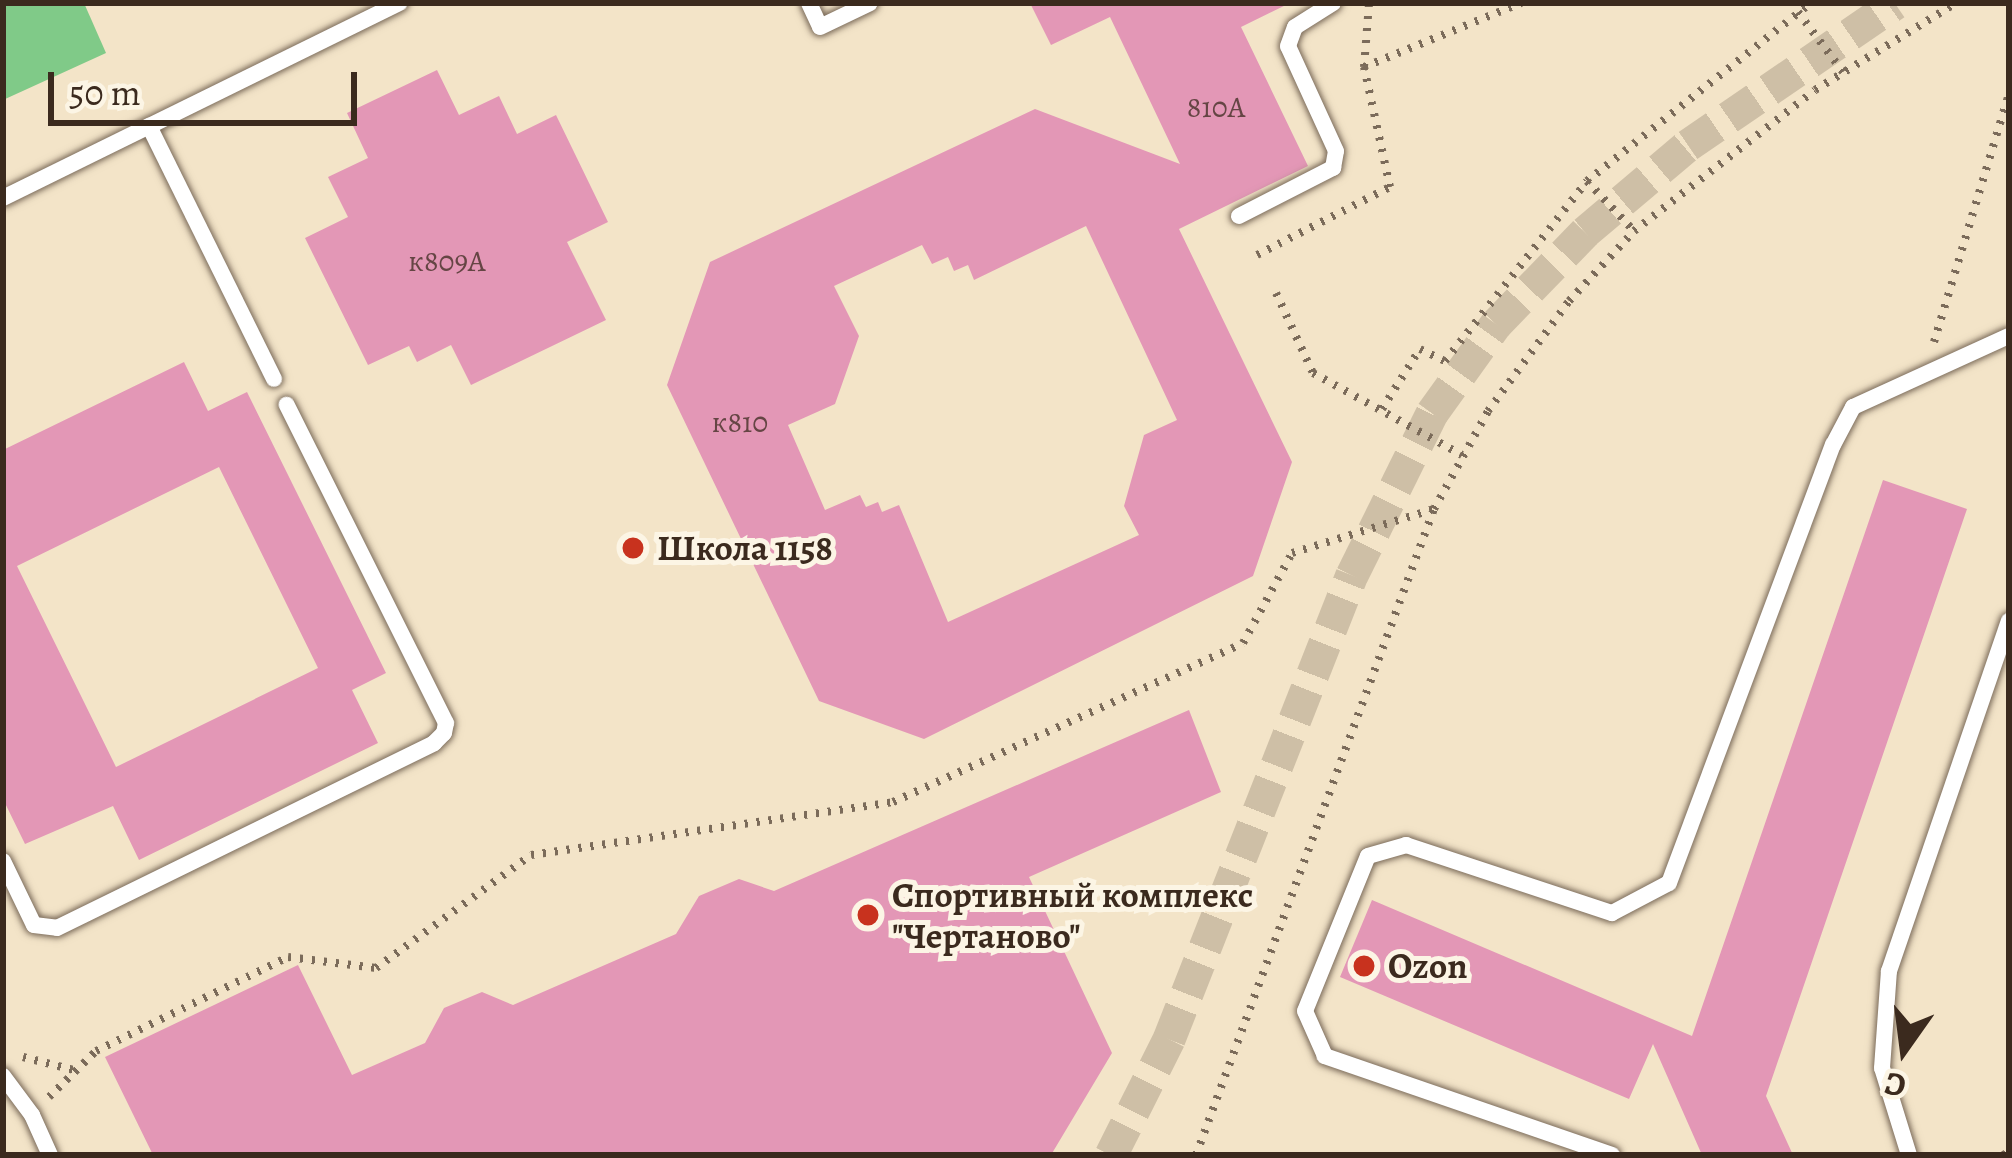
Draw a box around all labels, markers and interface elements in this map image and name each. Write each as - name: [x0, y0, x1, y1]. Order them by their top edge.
- scale bar: [54, 48, 363, 122]
- text: 50 m: [69, 68, 141, 117]
- house number: 810А: [1187, 89, 1245, 125]
- house number: к809А: [408, 243, 486, 279]
- house number: к810: [712, 404, 768, 440]
- place label: Школа 1158: [657, 526, 833, 570]
- marker: Школа 1158: [620, 535, 646, 561]
- place label: Спортивный комплекс "Чертаново": [892, 872, 1253, 957]
- marker: Спортивный комплекс "Чертаново": [855, 902, 881, 928]
- place label: Ozon: [1388, 944, 1468, 988]
- marker: Ozon: [1351, 953, 1377, 979]
- north arrow: [1844, 990, 1964, 1110]
- text: С: [1880, 1061, 1910, 1110]

